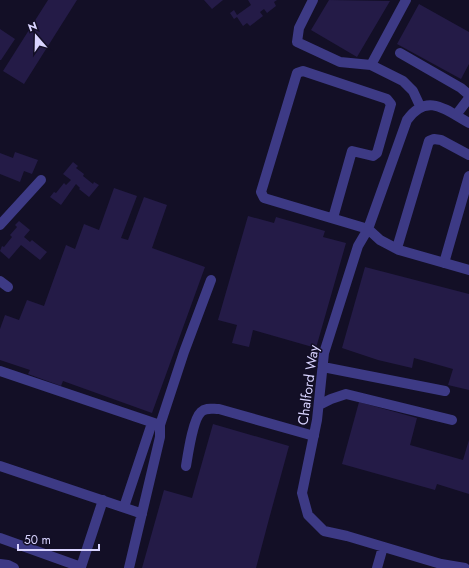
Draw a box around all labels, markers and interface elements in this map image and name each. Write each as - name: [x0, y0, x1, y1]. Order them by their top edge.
- north arrow: [16, 16, 56, 56]
- text: N: [26, 18, 39, 36]
- street label: Chalford Way: [292, 343, 324, 426]
- scale bar: [18, 526, 99, 552]
- text: 50 m: [24, 531, 51, 549]

